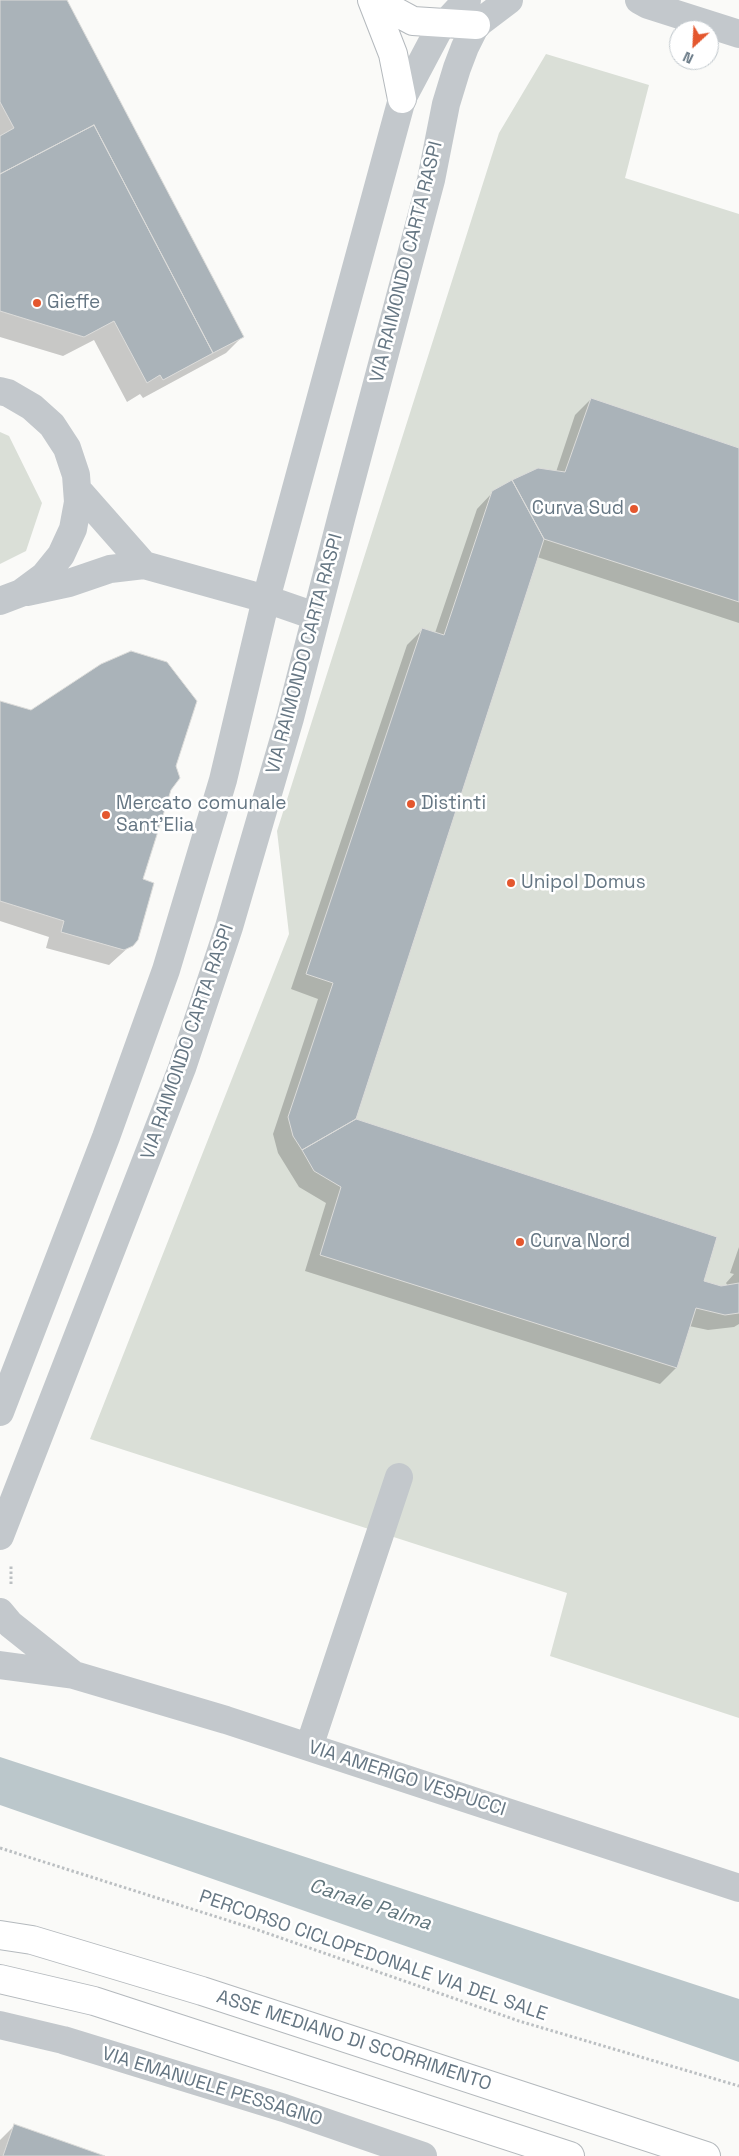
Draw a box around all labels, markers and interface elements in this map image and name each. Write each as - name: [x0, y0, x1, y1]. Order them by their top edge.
- north arrow: [669, 20, 719, 70]
- text: N: [680, 48, 696, 68]
- street label: VIA RAIMONDO CARTA RASPI: [366, 139, 448, 385]
- place label: Gieffe: [47, 292, 100, 314]
- marker: Gieffe: [31, 297, 43, 309]
- place label: Curva Sud: [532, 498, 624, 520]
- marker: Curva Sud: [628, 503, 640, 515]
- street label: VIA RAIMONDO CARTA RASPI: [262, 531, 348, 777]
- place label: Mercato comunale Sant'Elia: [116, 793, 287, 837]
- place label: Distinti: [421, 793, 486, 815]
- marker: Distinti: [405, 798, 417, 810]
- marker: Mercato comunale Sant'Elia: [100, 809, 112, 821]
- place label: Unipol Domus: [521, 872, 646, 894]
- marker: Unipol Domus: [505, 877, 517, 889]
- street label: VIA RAIMONDO CARTA RASPI: [137, 921, 239, 1163]
- place label: Curva Nord: [530, 1231, 630, 1253]
- marker: Curva Nord: [514, 1236, 526, 1248]
- street label: VIA AMERIGO VESPUCCI: [305, 1736, 509, 1822]
- water label: Canale Palma: [306, 1874, 434, 1936]
- street label: PERCORSO CICLOPEDONALE VIA DEL SALE: [196, 1886, 550, 2026]
- street label: ASSE MEDIANO DI SCORRIMENTO: [214, 1986, 494, 2096]
- street label: VIA EMANUELE PESSAGNO: [99, 2043, 325, 2131]

